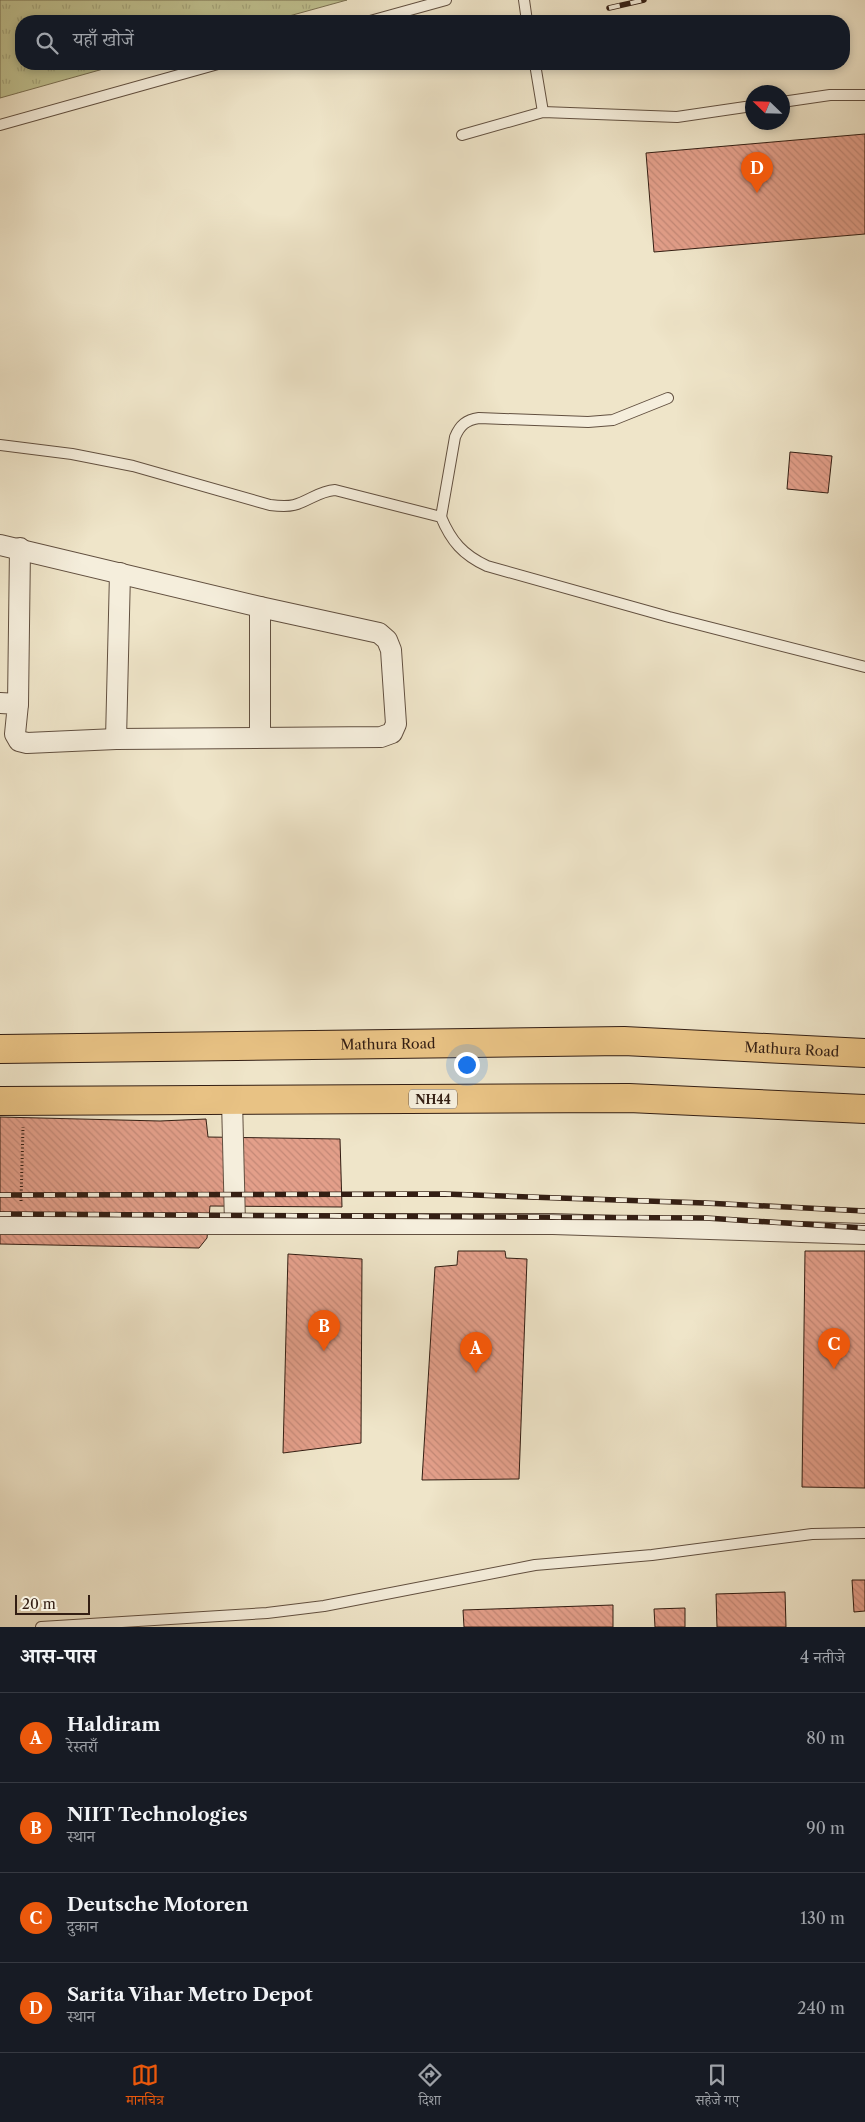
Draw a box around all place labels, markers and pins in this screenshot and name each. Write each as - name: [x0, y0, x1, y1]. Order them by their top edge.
- pin: D: [741, 152, 773, 193]
- pin: B: [308, 1310, 340, 1351]
- pin: C: [818, 1328, 850, 1369]
- pin: A: [460, 1332, 492, 1373]

